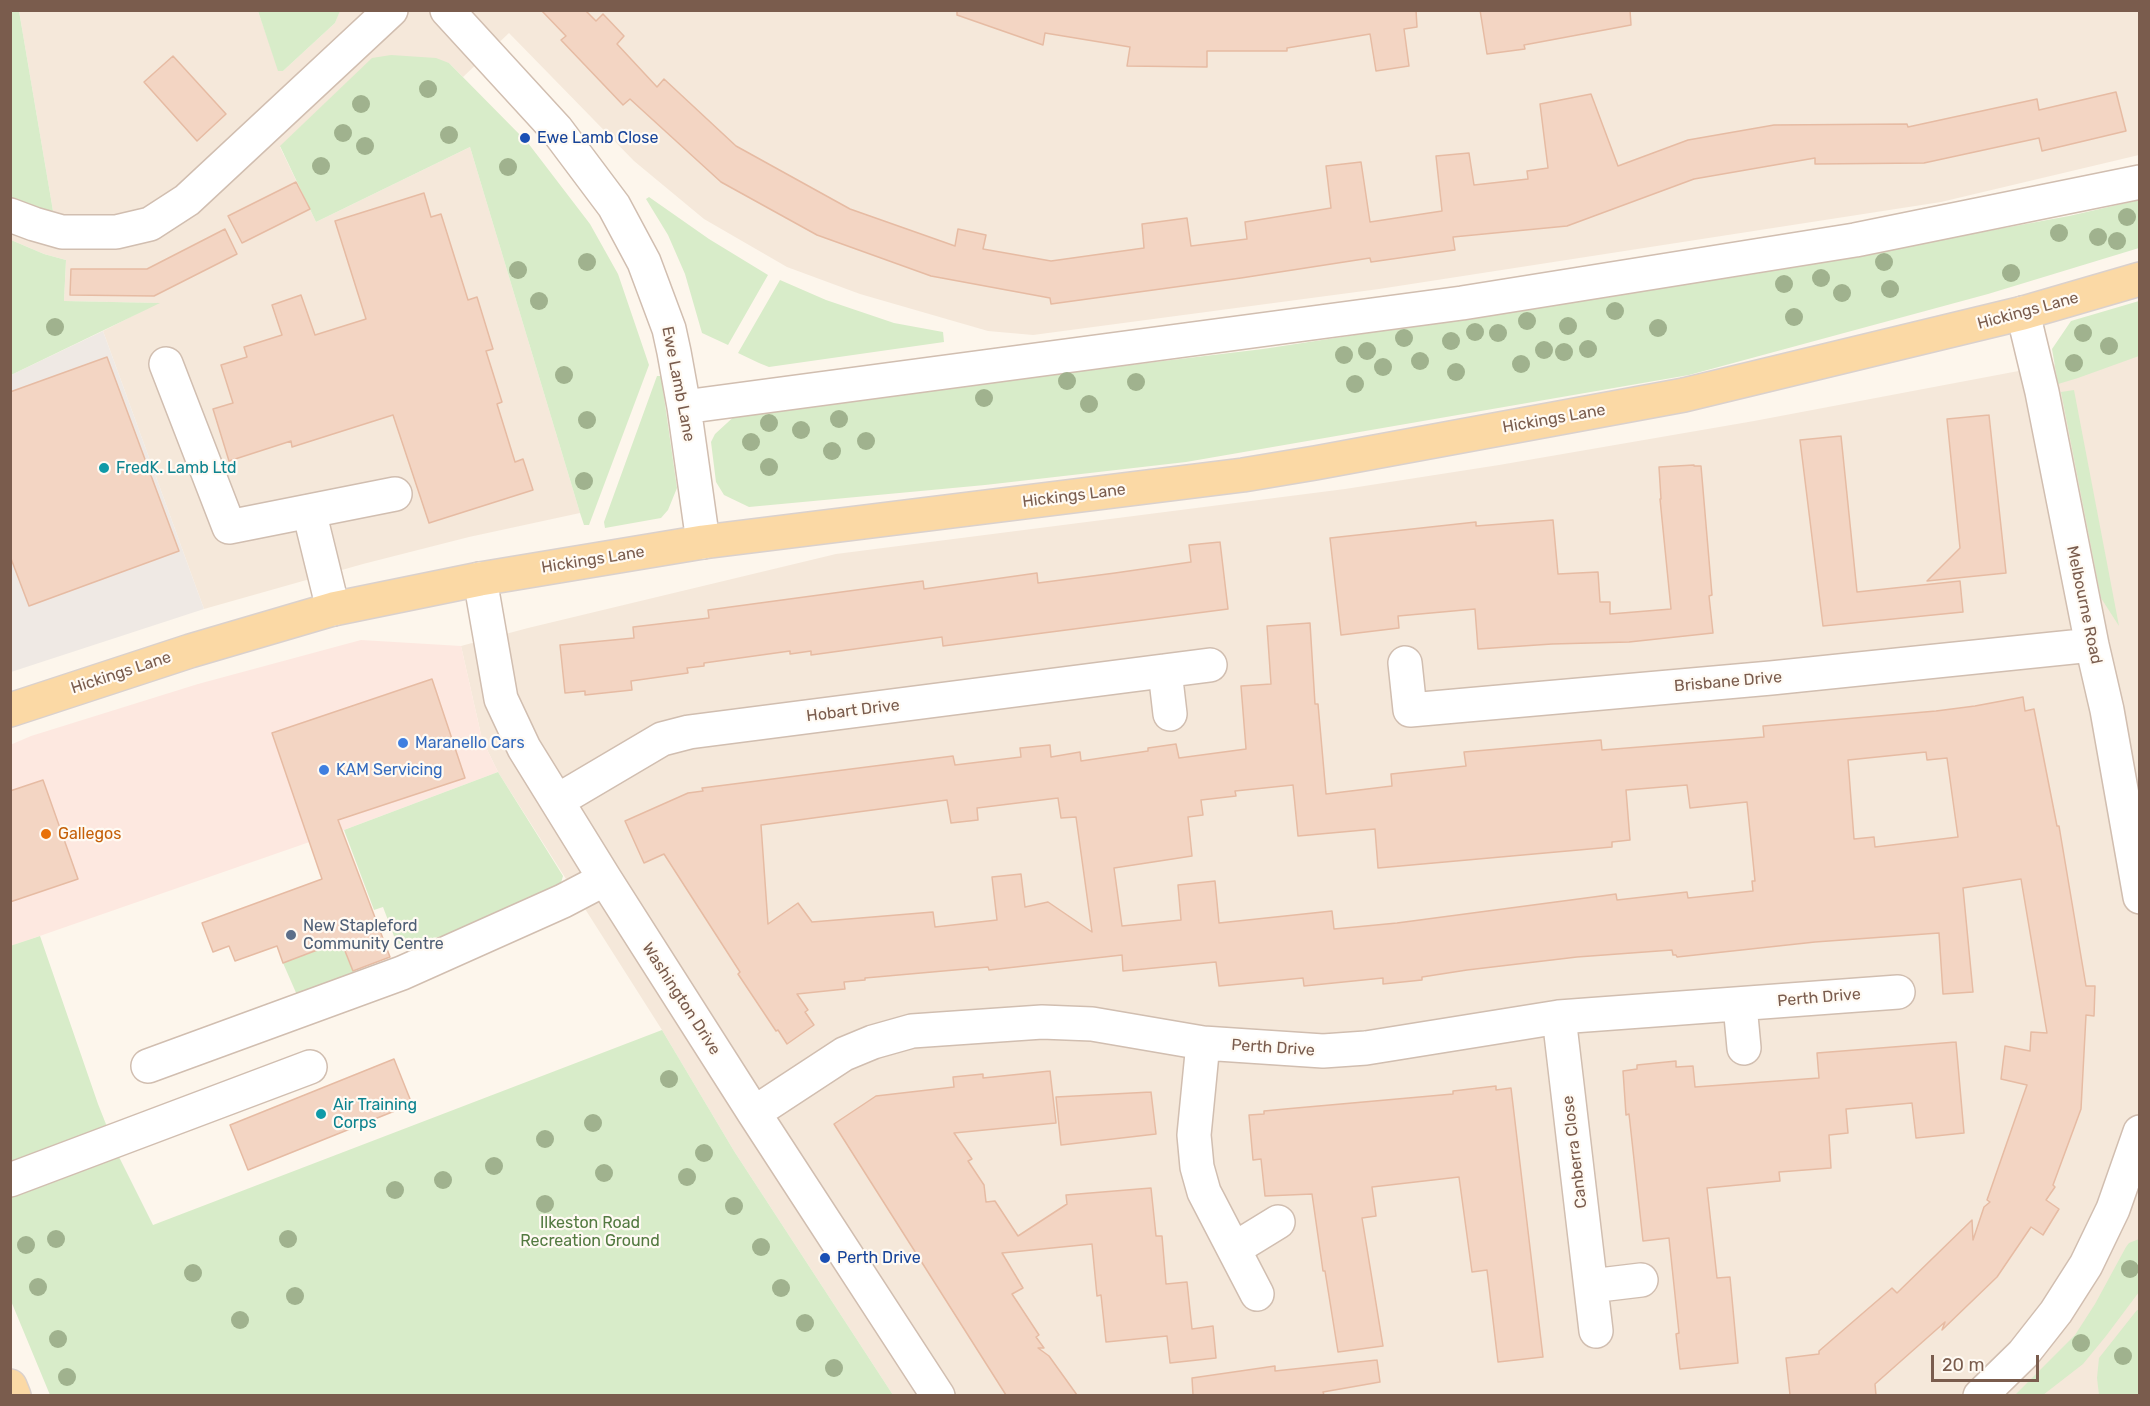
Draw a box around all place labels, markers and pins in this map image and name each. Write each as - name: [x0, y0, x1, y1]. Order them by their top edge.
- place label: Ewe Lamb Close: [537, 128, 658, 148]
- marker: Ewe Lamb Close: [518, 131, 532, 145]
- place label: FredK. Lamb Ltd: [116, 458, 237, 478]
- marker: FredK. Lamb Ltd: [97, 461, 111, 475]
- place label: Maranello Cars: [415, 733, 525, 753]
- marker: Maranello Cars: [396, 736, 410, 750]
- place label: KAM Servicing: [336, 760, 443, 780]
- marker: KAM Servicing: [317, 763, 331, 777]
- place label: Gallegos: [58, 824, 121, 844]
- marker: Gallegos: [39, 827, 53, 841]
- place label: New Stapleford Community Centre: [303, 916, 444, 954]
- marker: New Stapleford Community Centre: [284, 928, 298, 942]
- place label: Air Training Corps: [333, 1095, 417, 1133]
- marker: Air Training Corps: [314, 1107, 328, 1121]
- place label: Perth Drive: [837, 1248, 921, 1268]
- marker: Perth Drive: [818, 1251, 832, 1265]

